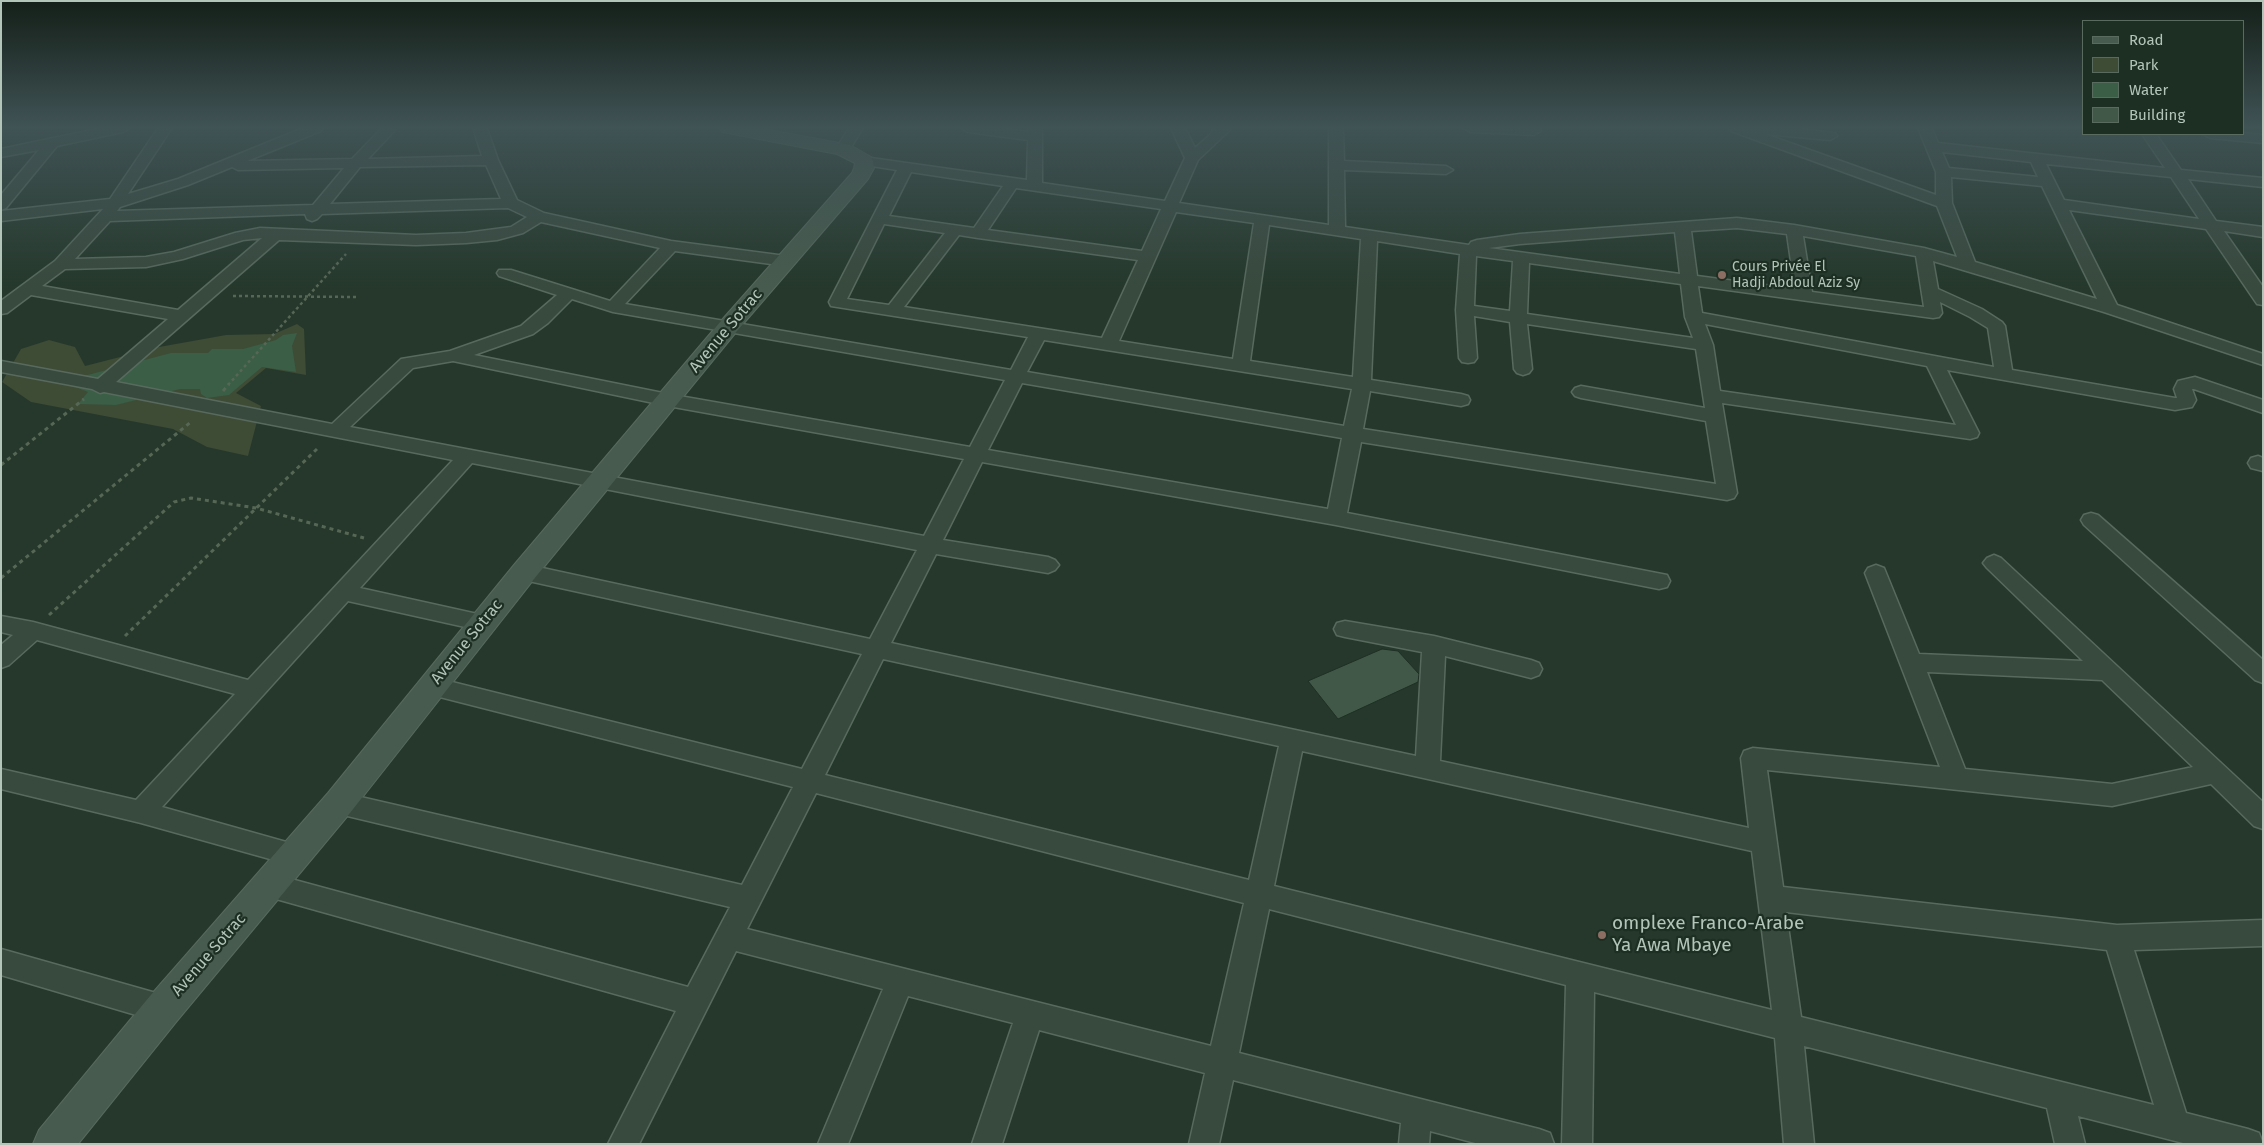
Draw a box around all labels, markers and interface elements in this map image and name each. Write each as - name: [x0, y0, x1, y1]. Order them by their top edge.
- legend: [2082, 20, 2244, 135]
- text: Road: [2129, 31, 2164, 49]
- text: Park: [2129, 56, 2159, 74]
- text: Water: [2129, 81, 2168, 99]
- text: Building: [2129, 106, 2185, 124]
- place label: Cours Privée El Hadji Abdoul Aziz Sy: [1732, 259, 1860, 292]
- marker: Cours Privée El Hadji Abdoul Aziz Sy: [1716, 269, 1728, 281]
- street label: Avenue Sotrac: [685, 285, 767, 377]
- street label: Avenue Sotrac: [427, 596, 507, 688]
- street label: Avenue Sotrac: [168, 910, 250, 1000]
- place label: omplexe Franco-Arabe Ya Awa Mbaye: [1612, 913, 1804, 957]
- marker: omplexe Franco-Arabe Ya Awa Mbaye: [1596, 929, 1608, 941]

